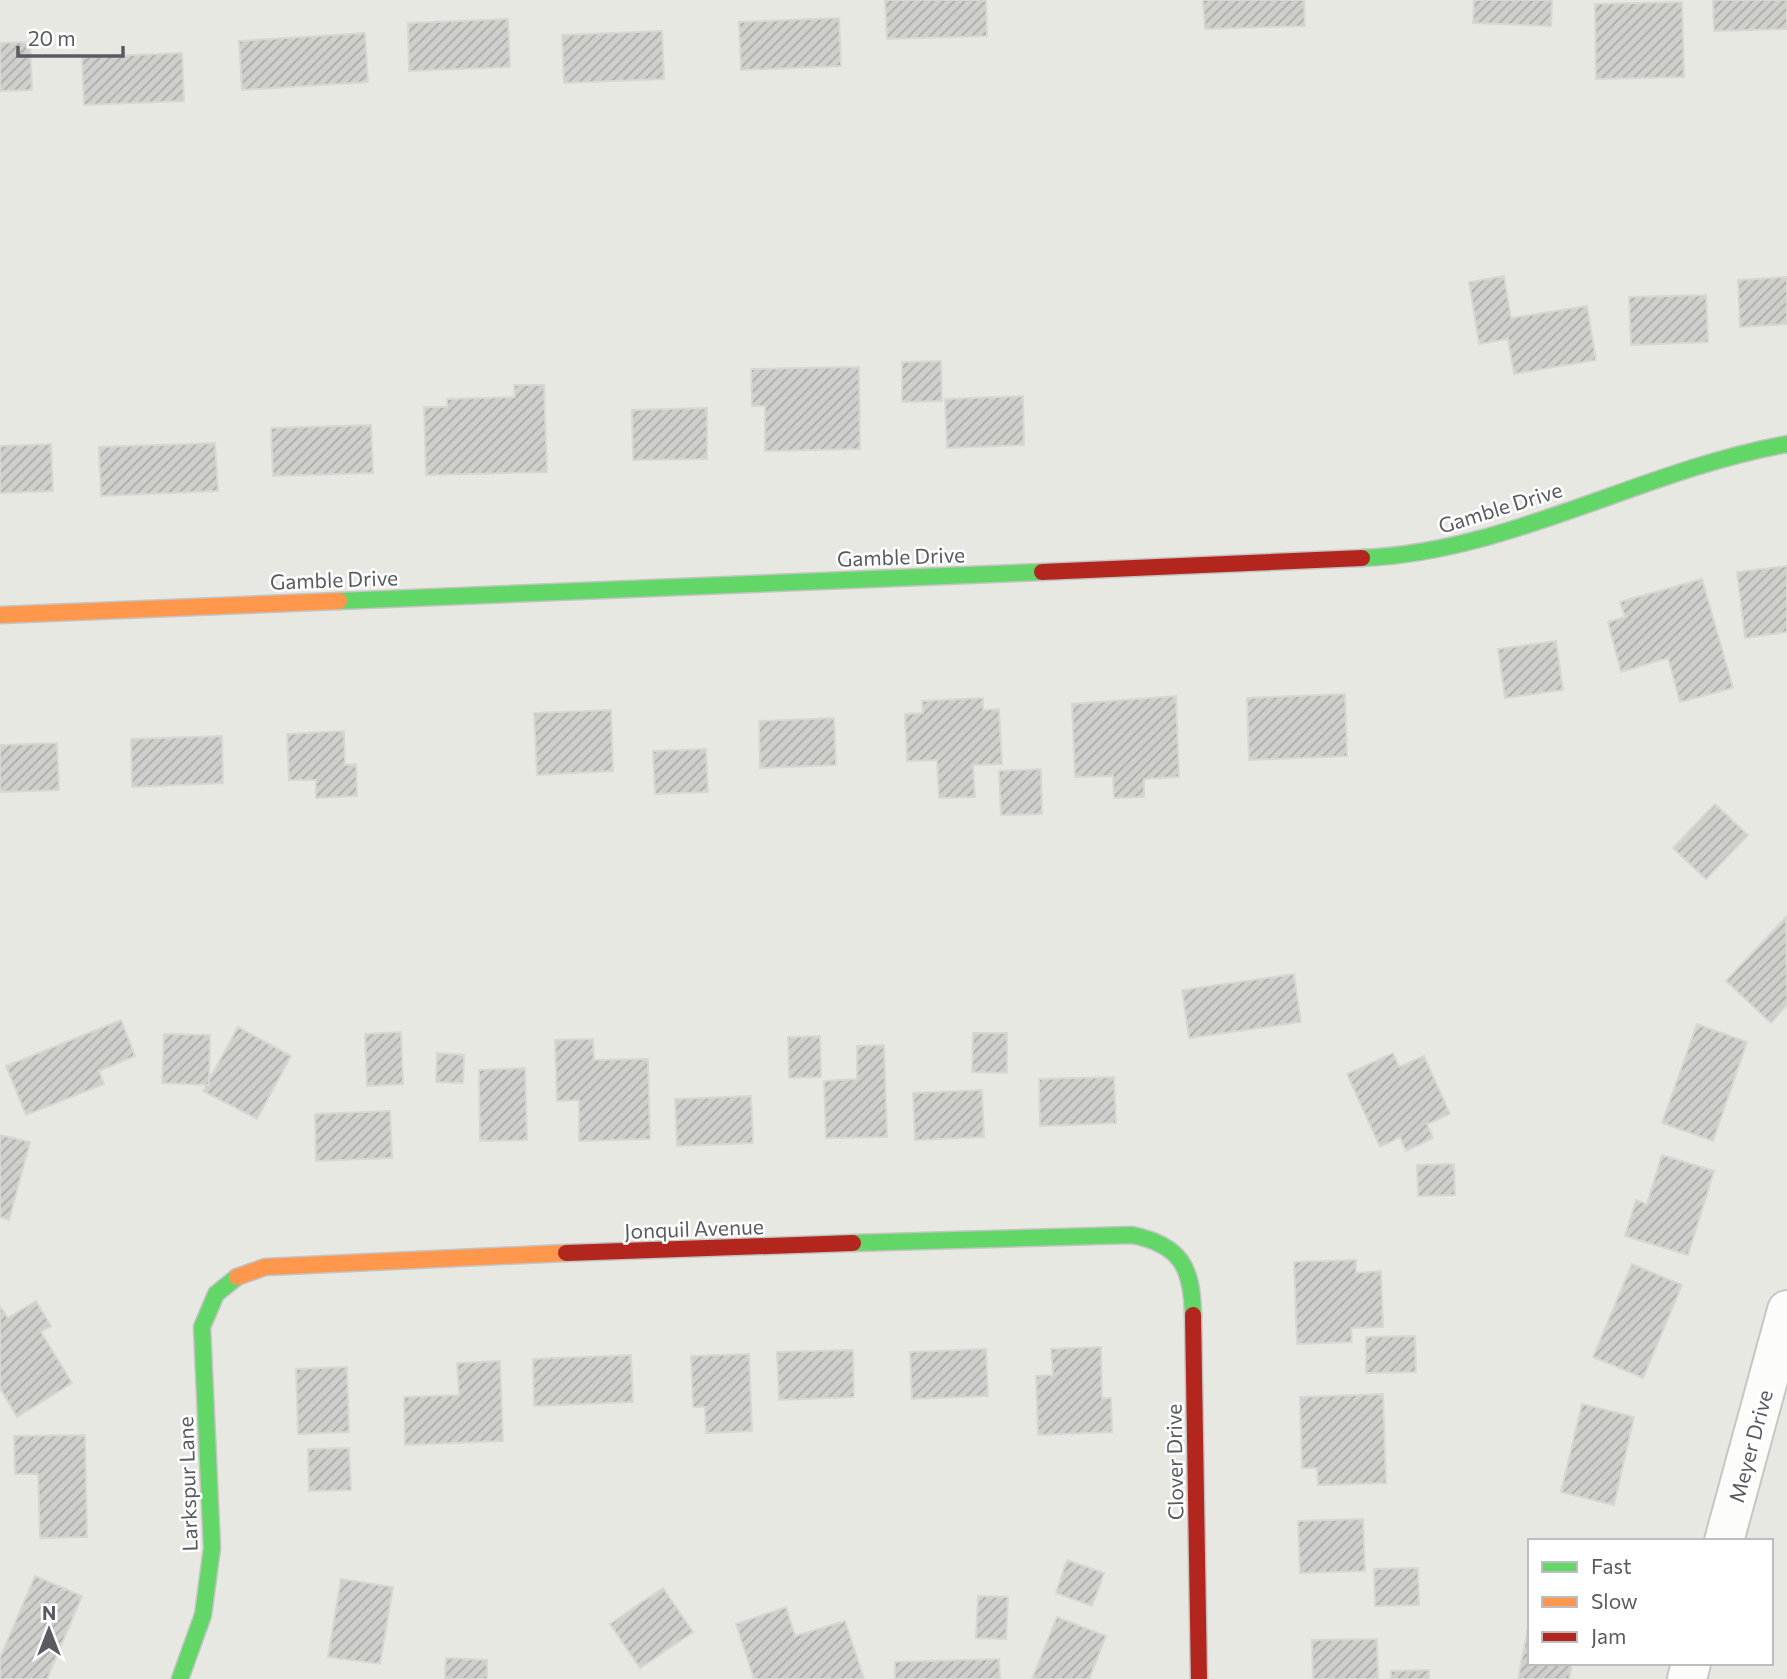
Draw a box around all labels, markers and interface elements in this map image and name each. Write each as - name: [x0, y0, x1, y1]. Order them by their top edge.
- scale bar: [18, 14, 122, 58]
- text: 20 m: [28, 25, 76, 50]
- street label: Gamble Drive: [1435, 476, 1565, 538]
- street label: Gamble Drive: [836, 541, 966, 571]
- street label: Gamble Drive: [269, 564, 399, 594]
- street label: Jonquil Avenue: [624, 1213, 764, 1243]
- street label: Meyer Drive: [1723, 1387, 1777, 1505]
- street label: Clover Drive: [1160, 1404, 1188, 1520]
- street label: Larkspur Lane: [172, 1416, 202, 1552]
- legend: [1528, 1539, 1773, 1665]
- text: Fast: [1591, 1553, 1632, 1578]
- text: Slow: [1591, 1588, 1638, 1613]
- north arrow: [14, 1595, 84, 1665]
- text: N: [42, 1601, 56, 1624]
- text: Jam: [1591, 1623, 1626, 1648]

